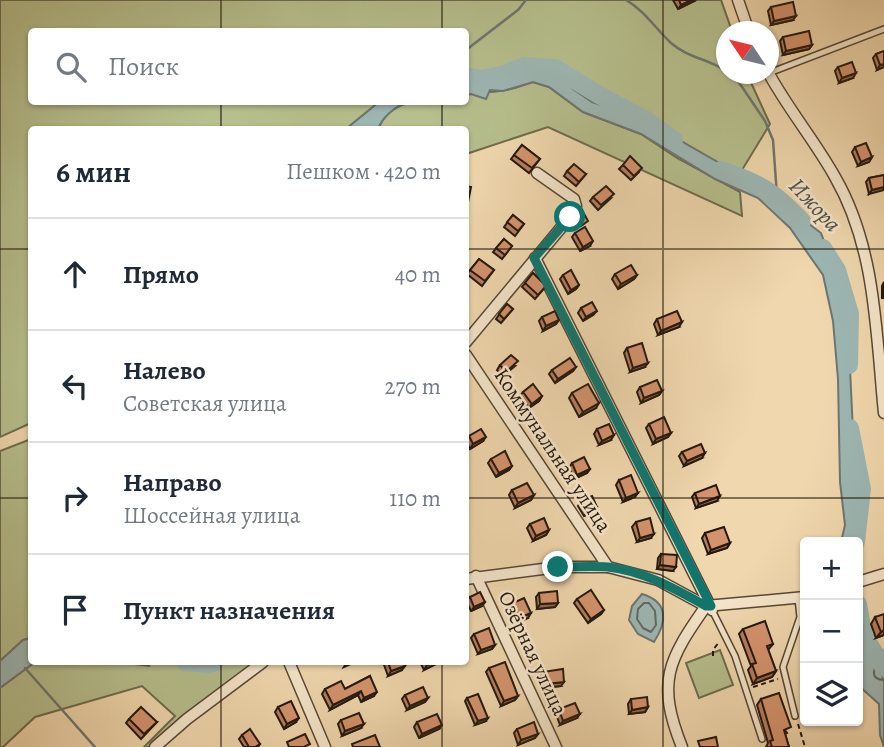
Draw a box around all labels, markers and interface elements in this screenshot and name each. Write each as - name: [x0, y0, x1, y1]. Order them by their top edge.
- north arrow: [716, 21, 779, 84]
- search box: [28, 28, 469, 105]
- icon: search: [52, 48, 90, 86]
- text: Поиск: [108, 49, 179, 84]
- text: 6 мин: [56, 152, 131, 192]
- text: Пешком · 420 m: [286, 156, 441, 187]
- water label: Ижора: [782, 171, 848, 239]
- route start: [554, 201, 585, 232]
- icon: ahead: [56, 255, 94, 293]
- text: Прямо: [123, 257, 199, 292]
- text: 40 m: [395, 259, 441, 290]
- text: Налево: [123, 353, 206, 388]
- street label: Коммунальная улица: [488, 362, 619, 538]
- icon: left: [56, 367, 94, 405]
- text: 270 m: [384, 371, 441, 402]
- text: Советская улица: [123, 388, 287, 419]
- text: Направо: [123, 465, 222, 500]
- icon: right: [56, 479, 94, 517]
- text: 110 m: [389, 483, 441, 514]
- text: Шоссейная улица: [123, 500, 300, 531]
- map controls: [800, 537, 863, 726]
- button: +: [800, 537, 863, 600]
- route end: [542, 551, 573, 582]
- street label: Озёрная улица: [492, 586, 574, 720]
- icon: arrive: [56, 591, 94, 629]
- text: Пункт назначения: [123, 593, 335, 628]
- button: −: [800, 600, 863, 663]
- button: layers: [800, 663, 863, 726]

